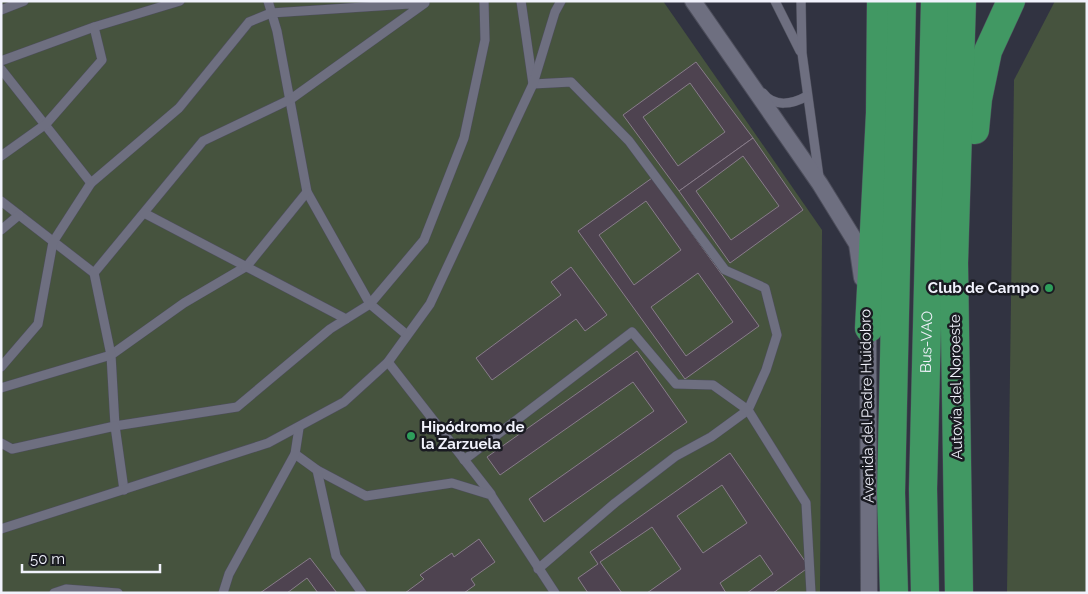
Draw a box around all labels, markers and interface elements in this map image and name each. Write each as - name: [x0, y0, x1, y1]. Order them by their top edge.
- place label: Club de Campo: [928, 279, 1039, 297]
- marker: Club de Campo: [1043, 282, 1055, 294]
- street label: Avenida del Padre Huidobro: [856, 309, 878, 503]
- street label: Bus-VAO: [917, 311, 936, 373]
- street label: Autovía del Noroeste: [946, 314, 966, 460]
- place label: Hipódromo de la Zarzuela: [421, 418, 524, 453]
- marker: Hipódromo de la Zarzuela: [405, 430, 417, 442]
- scale bar: [22, 542, 160, 574]
- text: 50 m: [30, 550, 65, 568]

